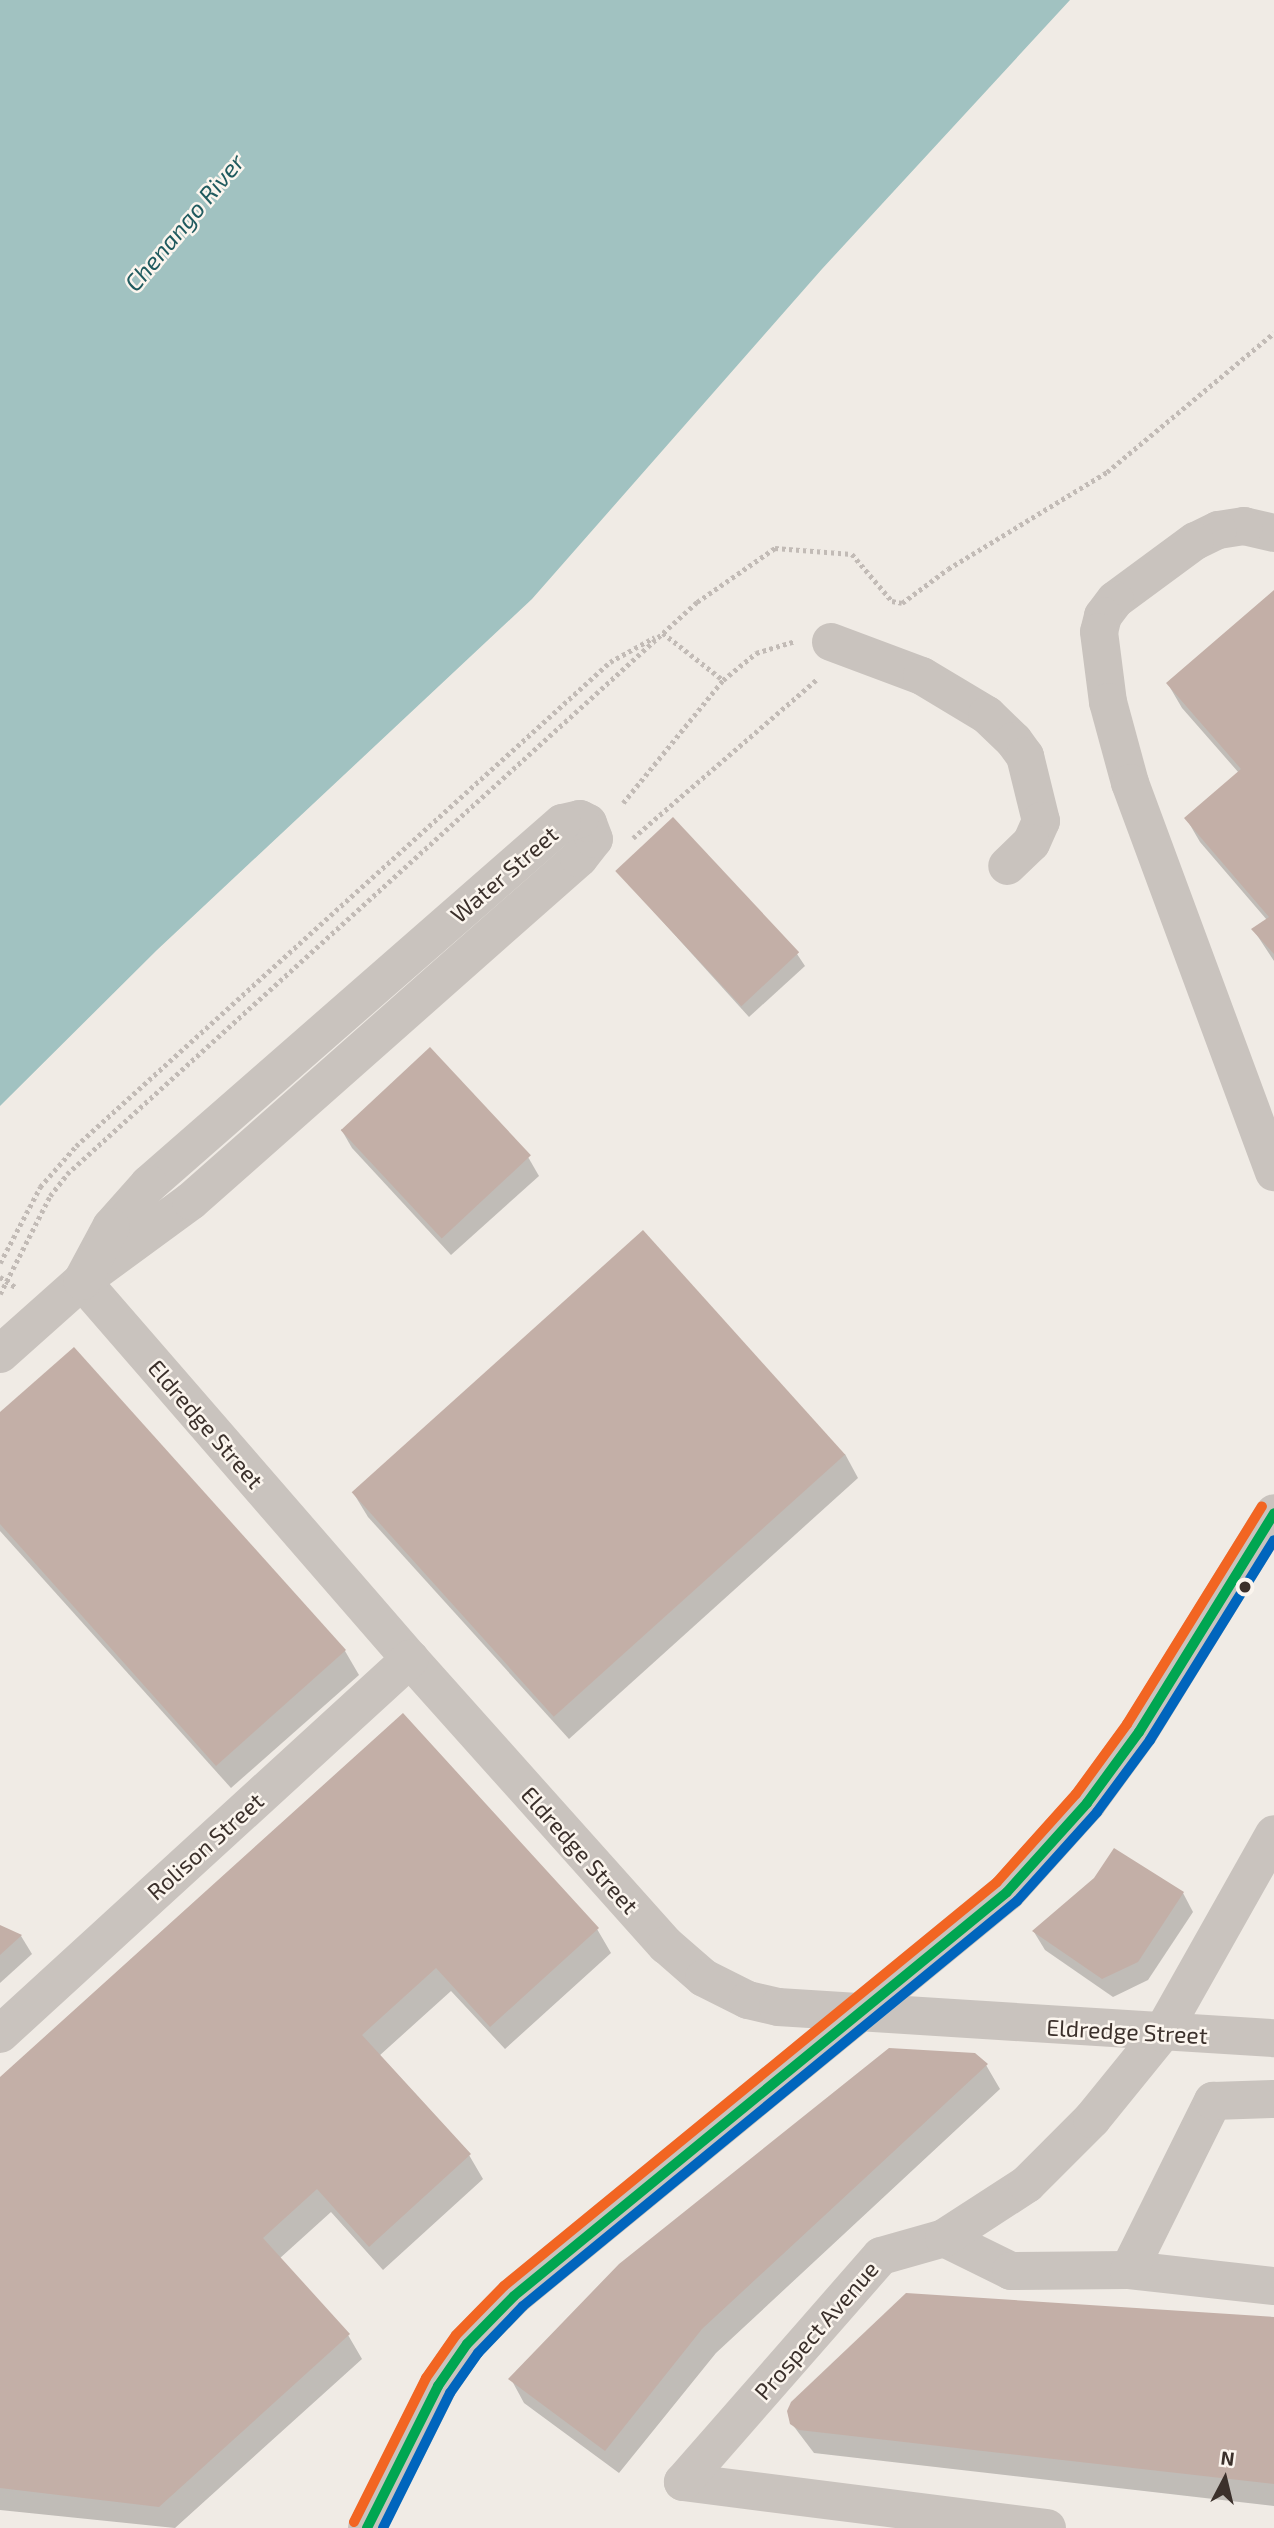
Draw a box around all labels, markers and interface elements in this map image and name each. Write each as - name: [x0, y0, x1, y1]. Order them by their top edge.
- water label: Chenango River: [118, 147, 250, 297]
- street label: Water Street: [445, 820, 563, 928]
- street label: Eldredge Street: [143, 1354, 269, 1494]
- unlabelled marker: [1238, 1580, 1252, 1594]
- street label: Eldredge Street: [516, 1781, 644, 1919]
- street label: Rolison Street: [141, 1787, 269, 1905]
- street label: Eldredge Street: [1046, 2013, 1208, 2049]
- street label: Prospect Avenue: [748, 2255, 884, 2405]
- north arrow: [1190, 2444, 1260, 2514]
- text: N: [1219, 2445, 1236, 2470]

